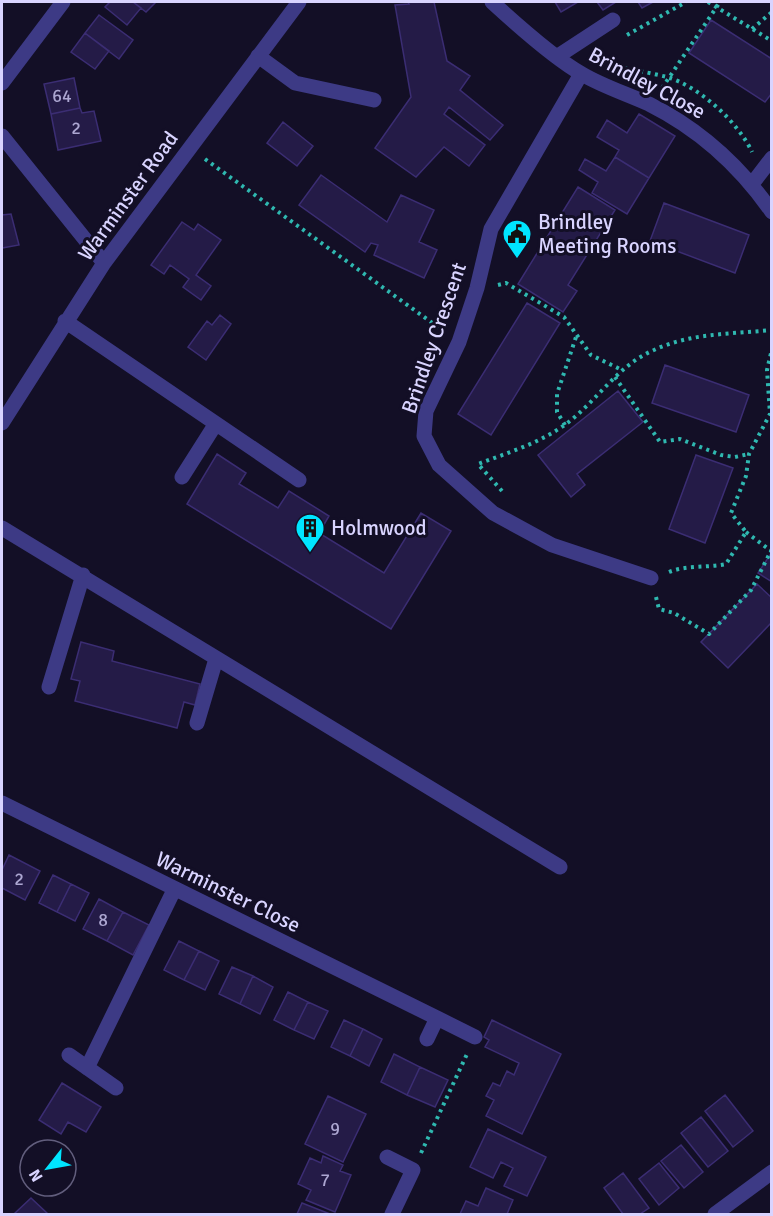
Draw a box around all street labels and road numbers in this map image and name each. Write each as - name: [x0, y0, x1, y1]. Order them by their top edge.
- street label: Brindley Close: [584, 41, 710, 125]
- street label: Warminster Road: [72, 126, 184, 266]
- street label: Brindley Crescent: [396, 259, 472, 417]
- street label: Warminster Close: [151, 846, 305, 938]

